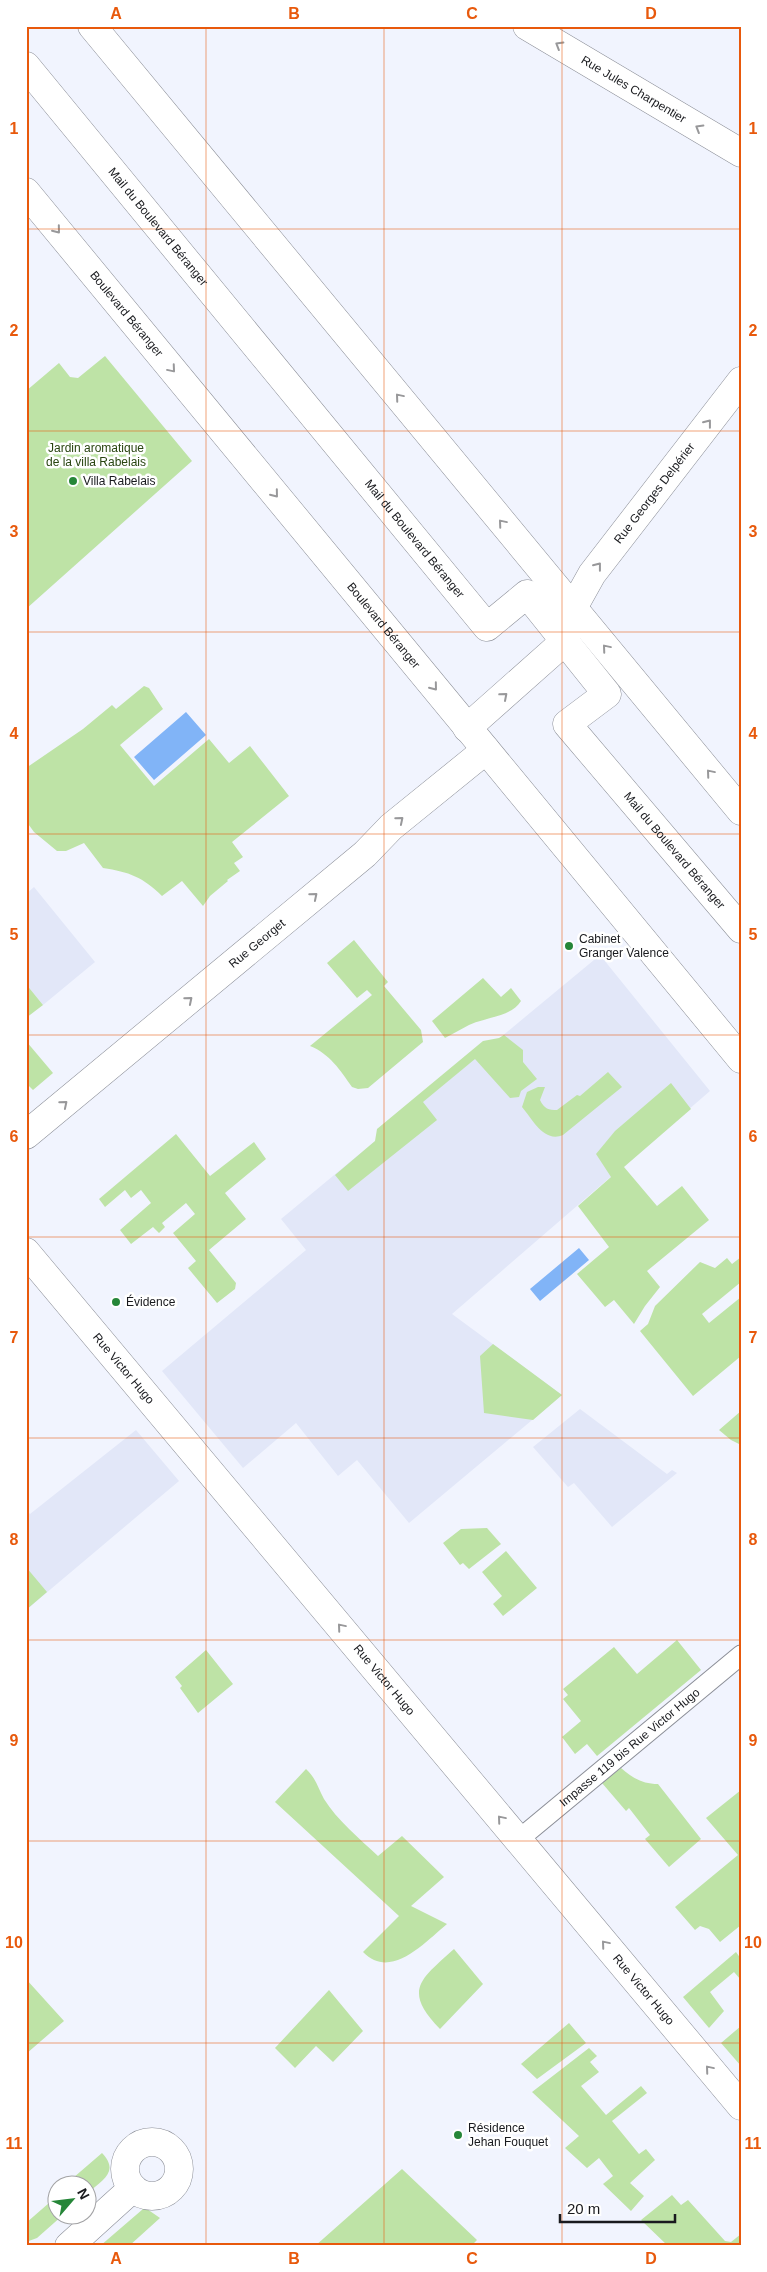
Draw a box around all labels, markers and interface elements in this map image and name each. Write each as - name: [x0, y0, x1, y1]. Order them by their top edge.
- text: A: [110, 5, 122, 22]
- text: B: [288, 5, 300, 22]
- text: C: [466, 5, 478, 22]
- text: D: [645, 5, 657, 22]
- one-way arrow: [555, 42, 564, 52]
- street label: Rue Jules Charpentier: [579, 53, 689, 126]
- text: 1: [10, 120, 19, 137]
- text: 1: [749, 120, 758, 137]
- one-way arrow: [695, 124, 704, 134]
- street label: Mail du Boulevard Béranger: [105, 165, 211, 289]
- one-way arrow: [52, 224, 60, 233]
- street label: Boulevard Béranger: [87, 268, 166, 360]
- text: 2: [10, 322, 19, 339]
- text: 2: [749, 322, 758, 339]
- one-way arrow: [166, 363, 175, 372]
- one-way arrow: [395, 394, 404, 403]
- one-way arrow: [703, 420, 712, 429]
- street label: Rue Georges Delpérier: [611, 440, 698, 546]
- park label: Jardin aromatique de la villa Rabelais: [46, 441, 146, 469]
- place label: Villa Rabelais: [83, 474, 156, 488]
- marker: Villa Rabelais: [67, 475, 79, 487]
- street label: Mail du Boulevard Béranger: [362, 477, 467, 601]
- one-way arrow: [270, 488, 278, 497]
- one-way arrow: [499, 519, 508, 528]
- text: 3: [10, 523, 19, 540]
- text: 3: [749, 523, 758, 540]
- one-way arrow: [593, 563, 601, 572]
- street label: Boulevard Béranger: [344, 580, 423, 671]
- one-way arrow: [604, 645, 612, 654]
- one-way arrow: [429, 681, 437, 690]
- one-way arrow: [499, 693, 508, 702]
- text: 4: [10, 725, 19, 742]
- text: 4: [749, 725, 758, 742]
- one-way arrow: [707, 770, 715, 779]
- street label: Mail du Boulevard Béranger: [621, 789, 728, 912]
- one-way arrow: [394, 817, 403, 826]
- one-way arrow: [308, 894, 317, 902]
- street label: Rue Georget: [226, 916, 288, 971]
- text: 5: [10, 926, 19, 943]
- text: 5: [749, 926, 758, 943]
- place label: Cabinet Granger Valence: [579, 932, 669, 960]
- marker: Cabinet Granger Valence: [563, 940, 575, 952]
- one-way arrow: [183, 998, 192, 1006]
- one-way arrow: [58, 1101, 67, 1109]
- text: 6: [10, 1128, 19, 1145]
- text: 6: [749, 1128, 758, 1145]
- place label: Évidence: [126, 1294, 176, 1309]
- marker: Évidence: [110, 1296, 122, 1308]
- text: 7: [10, 1329, 19, 1346]
- text: 7: [749, 1329, 758, 1346]
- street label: Rue Victor Hugo: [90, 1330, 157, 1407]
- text: 8: [10, 1531, 19, 1548]
- text: 8: [749, 1531, 758, 1548]
- one-way arrow: [337, 1624, 346, 1633]
- street label: Rue Victor Hugo: [351, 1642, 418, 1718]
- street label: Impasse 119 bis Rue Victor Hugo: [557, 1685, 703, 1810]
- text: 9: [10, 1732, 19, 1749]
- text: 9: [749, 1732, 758, 1749]
- one-way arrow: [497, 1816, 506, 1825]
- text: 10: [5, 1934, 23, 1951]
- text: 10: [744, 1934, 762, 1951]
- one-way arrow: [603, 1941, 611, 1950]
- street label: Rue Victor Hugo: [610, 1951, 677, 2028]
- one-way arrow: [706, 2065, 715, 2074]
- place label: Résidence Jehan Fouquet: [468, 2121, 549, 2149]
- marker: Résidence Jehan Fouquet: [452, 2129, 464, 2141]
- text: 11: [6, 2135, 23, 2152]
- text: 11: [745, 2135, 762, 2152]
- north arrow: [48, 2174, 98, 2224]
- text: N: [74, 2186, 93, 2202]
- scale bar: [560, 2192, 674, 2224]
- text: 20 m: [567, 2200, 600, 2217]
- text: A: [110, 2250, 122, 2267]
- text: B: [288, 2250, 300, 2267]
- text: C: [466, 2250, 478, 2267]
- text: D: [645, 2250, 657, 2267]

